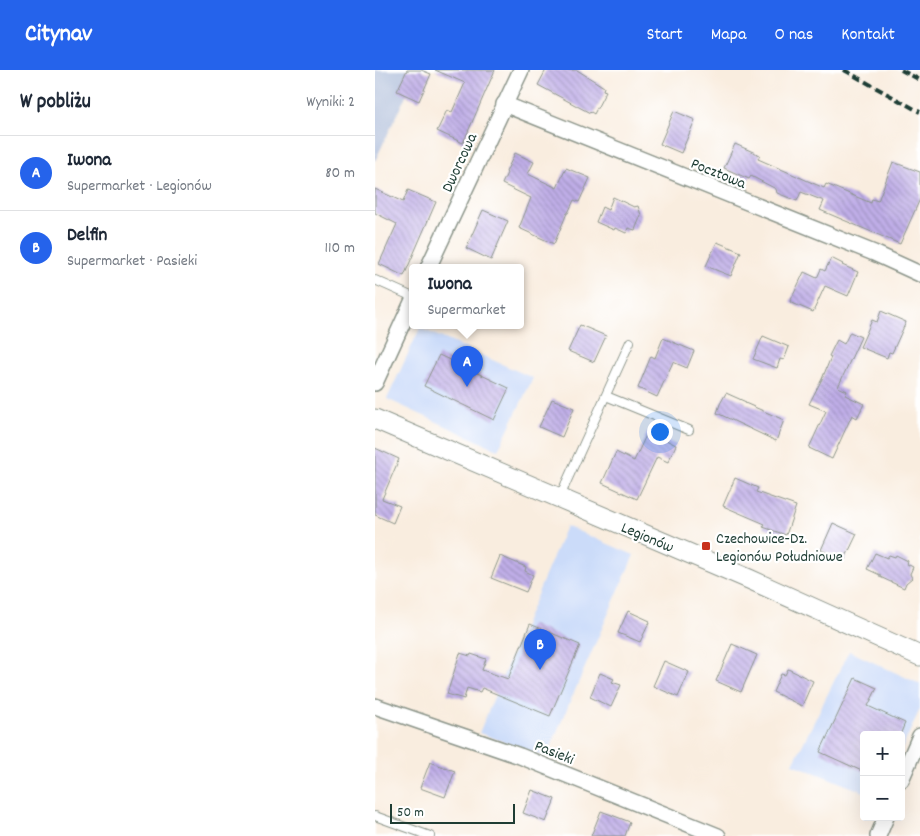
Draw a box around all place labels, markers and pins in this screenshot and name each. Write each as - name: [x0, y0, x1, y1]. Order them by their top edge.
- pin: A: [451, 346, 483, 387]
- place label: Czechowice-Dz. Legionów Południowe: [716, 528, 843, 569]
- marker: Czechowice-Dz. Legionów Południowe: [700, 540, 712, 552]
- pin: B: [524, 629, 556, 670]

